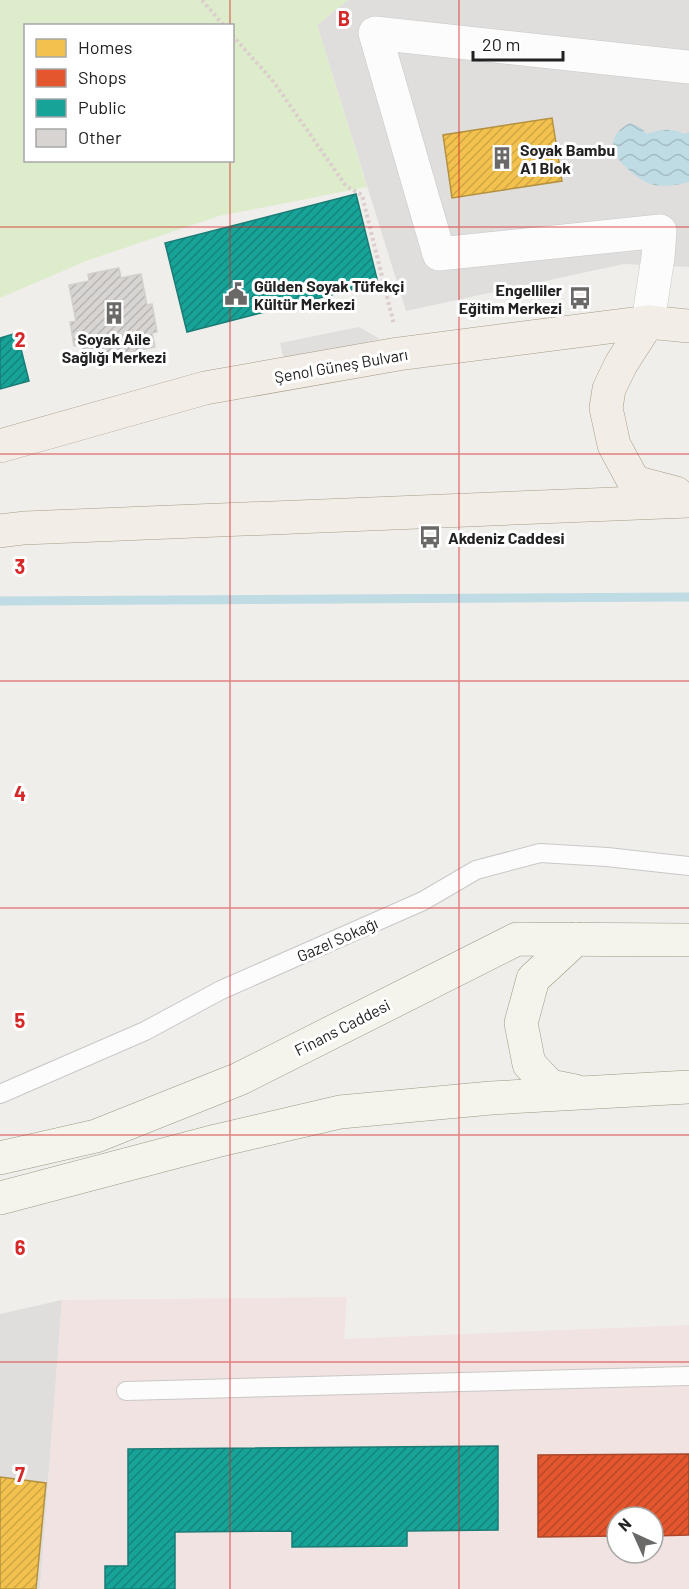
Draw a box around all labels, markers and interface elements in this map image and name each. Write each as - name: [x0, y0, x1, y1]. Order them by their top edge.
- text: B: [338, 6, 350, 30]
- legend: [24, 24, 234, 162]
- scale bar: [473, 24, 563, 62]
- text: 20 m: [482, 33, 520, 55]
- text: Homes: [78, 36, 132, 58]
- text: Shops: [78, 66, 127, 88]
- text: Public: [78, 96, 126, 118]
- text: Other: [78, 126, 122, 148]
- place label: Soyak Bambu A1 Blok: [520, 140, 615, 177]
- building icon: Soyak Bambu A1 Blok: [489, 145, 515, 171]
- place label: Gülden Soyak Tüfekçi Kültür Merkezi: [254, 276, 404, 313]
- place label: Engelliler Eğitim Merkezi: [459, 280, 562, 317]
- public building icon: Gülden Soyak Tüfekçi Kültür Merkezi: [223, 281, 249, 307]
- bus stop icon: Engelliler Eğitim Merkezi: [567, 285, 593, 311]
- building icon: Soyak Aile Sağlığı Merkezi: [101, 300, 127, 326]
- text: 2: [14, 327, 26, 351]
- place label: Soyak Aile Sağlığı Merkezi: [62, 329, 166, 366]
- street label: Şenol Güneş Bulvarı: [273, 344, 409, 386]
- bus stop icon: Akdeniz Caddesi: [417, 524, 443, 550]
- place label: Akdeniz Caddesi: [448, 528, 565, 547]
- text: 3: [15, 554, 25, 578]
- text: 4: [14, 781, 26, 805]
- street label: Gazel Sokağı: [294, 913, 380, 965]
- street label: Finans Caddesi: [291, 995, 393, 1059]
- text: 5: [15, 1008, 26, 1032]
- text: 6: [15, 1235, 26, 1259]
- text: 7: [15, 1462, 25, 1486]
- north arrow: [605, 1505, 665, 1565]
- text: N: [614, 1514, 635, 1535]

